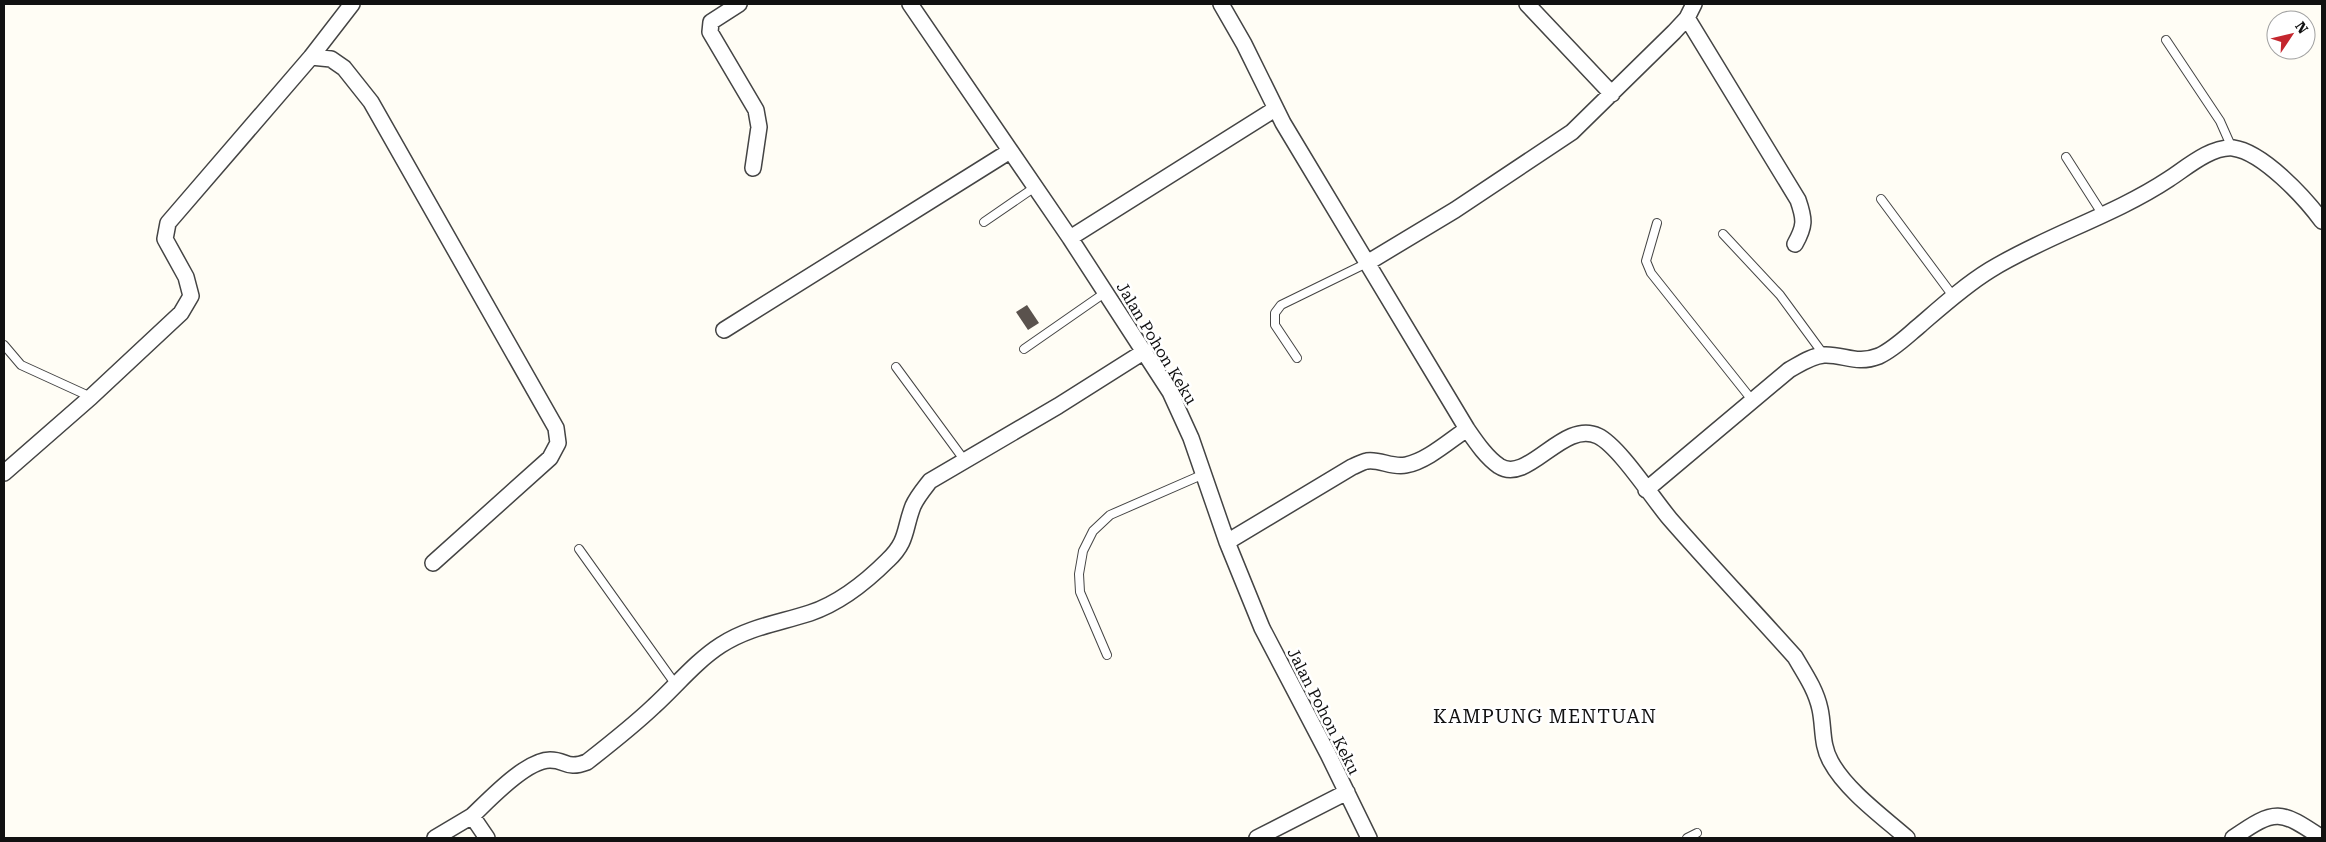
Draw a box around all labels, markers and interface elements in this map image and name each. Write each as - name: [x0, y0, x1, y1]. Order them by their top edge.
- north arrow: [2266, 10, 2316, 60]
- text: N: [2292, 19, 2311, 37]
- street label: Jalan Pohon Keku: [1113, 279, 1201, 408]
- street label: Jalan Pohon Keku: [1283, 645, 1364, 778]
- district label: KAMPUNG MENTUAN: [1433, 705, 1657, 728]

